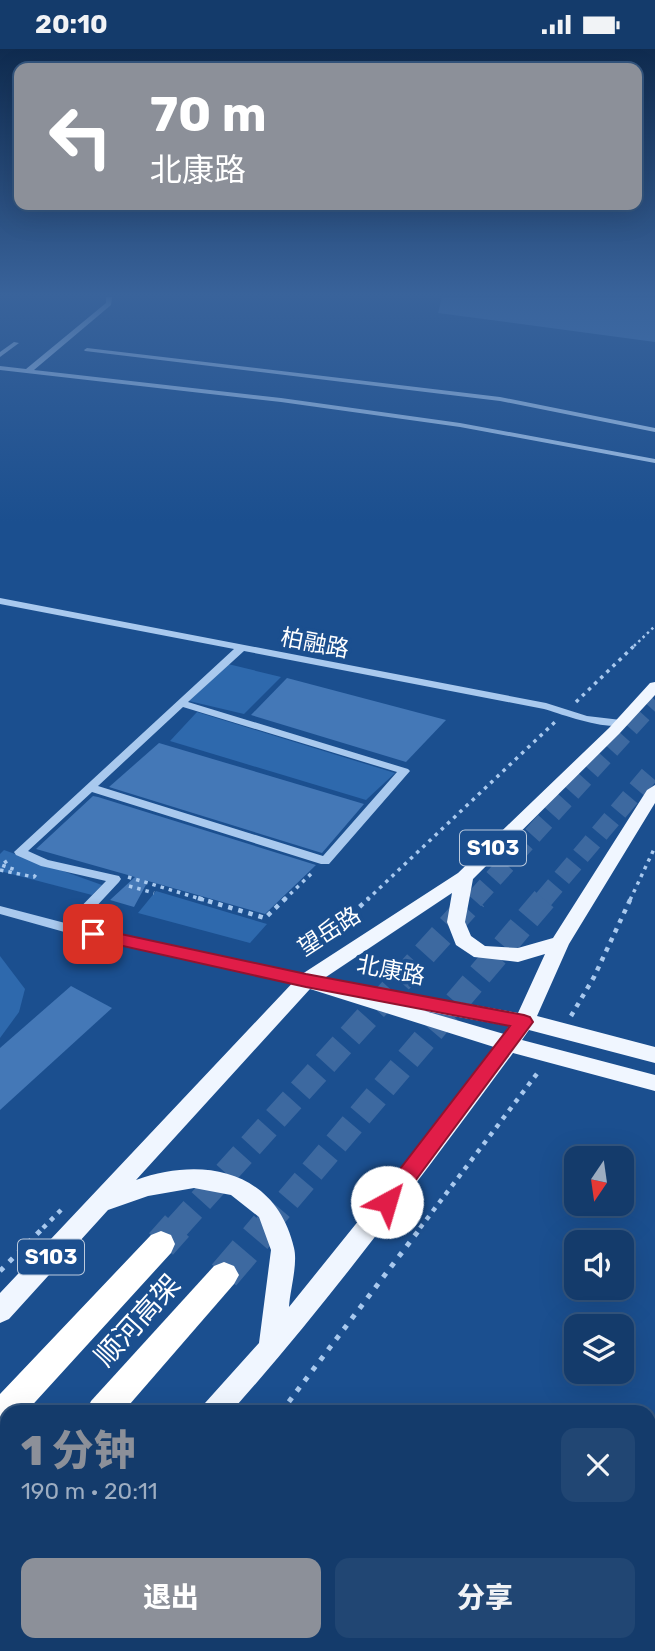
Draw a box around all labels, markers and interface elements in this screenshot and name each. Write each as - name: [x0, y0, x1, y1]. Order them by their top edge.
- text: 20:10: [35, 9, 108, 40]
- text: 70 m: [150, 85, 267, 143]
- icon: left: [35, 91, 126, 182]
- text: 北康路: [150, 151, 246, 189]
- street label: 柏融路: [278, 623, 352, 663]
- road number: S103: [460, 831, 526, 865]
- street label: 望岳路: [292, 900, 366, 962]
- pin: [63, 904, 123, 964]
- icon: arrive: [74, 915, 112, 953]
- street label: 北康路: [354, 950, 428, 990]
- north arrow: [564, 1146, 634, 1216]
- map controls: [564, 1146, 634, 1384]
- position arrow: [350, 1165, 424, 1239]
- button: sound: [564, 1230, 634, 1300]
- road number: S103: [18, 1239, 84, 1275]
- street label: 顺河高架: [88, 1268, 187, 1373]
- button: layers: [564, 1314, 634, 1384]
- text: 1 分钟: [21, 1426, 136, 1476]
- button: close: [561, 1428, 635, 1502]
- text: 190 m · 20:11: [21, 1477, 158, 1505]
- button: 退出: [21, 1558, 321, 1638]
- button: 分享: [335, 1558, 635, 1638]

